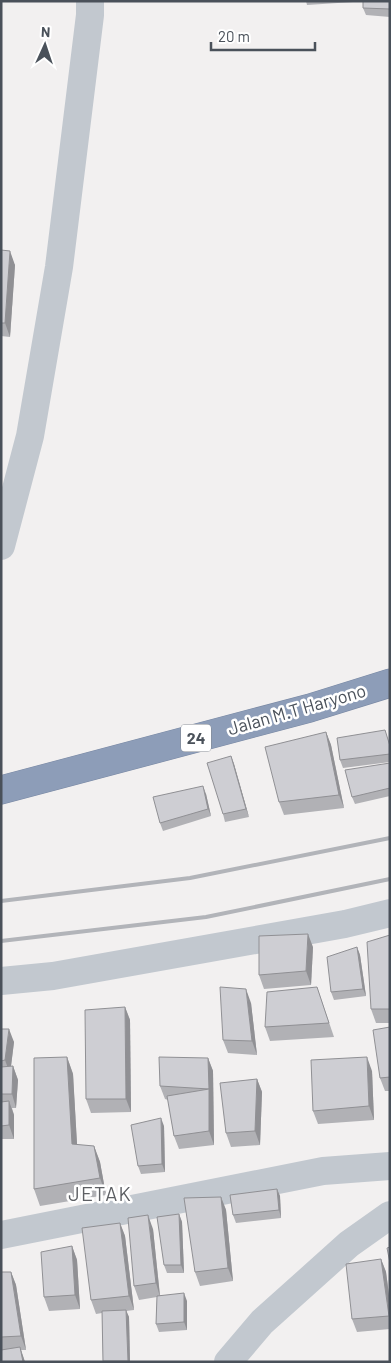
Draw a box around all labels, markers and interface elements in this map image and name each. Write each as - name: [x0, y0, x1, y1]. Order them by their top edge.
- north arrow: [20, 20, 70, 70]
- scale bar: [211, 20, 315, 52]
- text: N: [41, 23, 51, 40]
- text: 20 m: [218, 27, 250, 45]
- street label: Jalan M.T Haryono: [225, 679, 368, 739]
- road number: 24: [181, 724, 211, 751]
- district label: JETAK: [68, 1181, 132, 1205]

